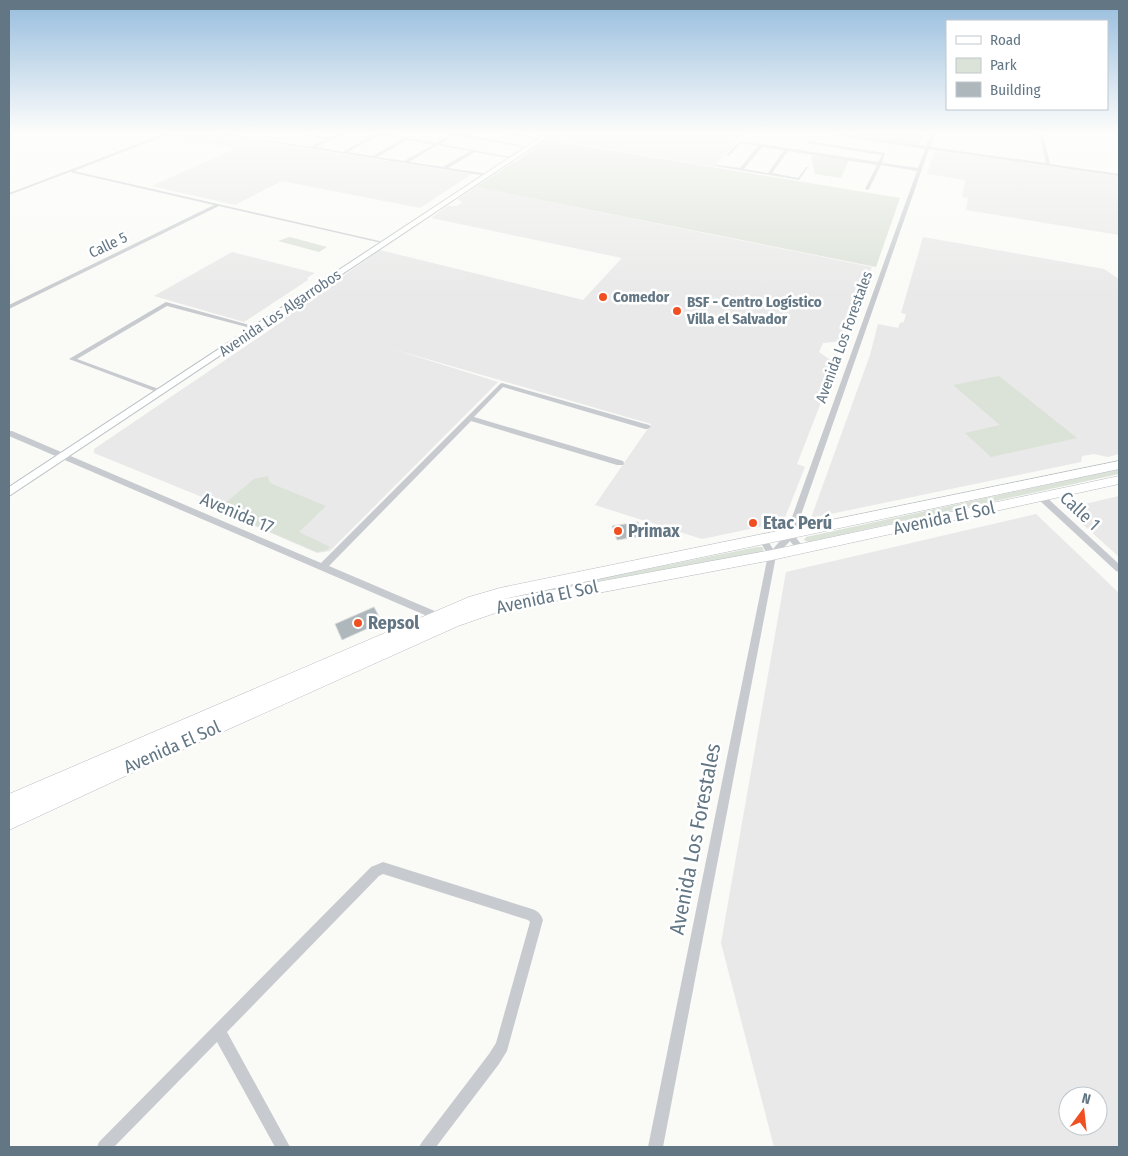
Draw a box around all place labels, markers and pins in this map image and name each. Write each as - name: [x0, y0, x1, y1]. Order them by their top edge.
- place label: Comedor: [613, 288, 670, 306]
- marker: Comedor: [597, 291, 609, 303]
- place label: BSF - Centro Logístico Villa el Salvador: [686, 293, 822, 328]
- marker: BSF - Centro Logístico Villa el Salvador: [671, 305, 683, 317]
- place label: Etac Perú: [763, 512, 832, 534]
- marker: Etac Perú: [747, 517, 759, 529]
- place label: Primax: [628, 520, 680, 542]
- marker: Primax: [612, 525, 624, 537]
- place label: Repsol: [368, 612, 419, 634]
- marker: Repsol: [352, 617, 364, 629]

